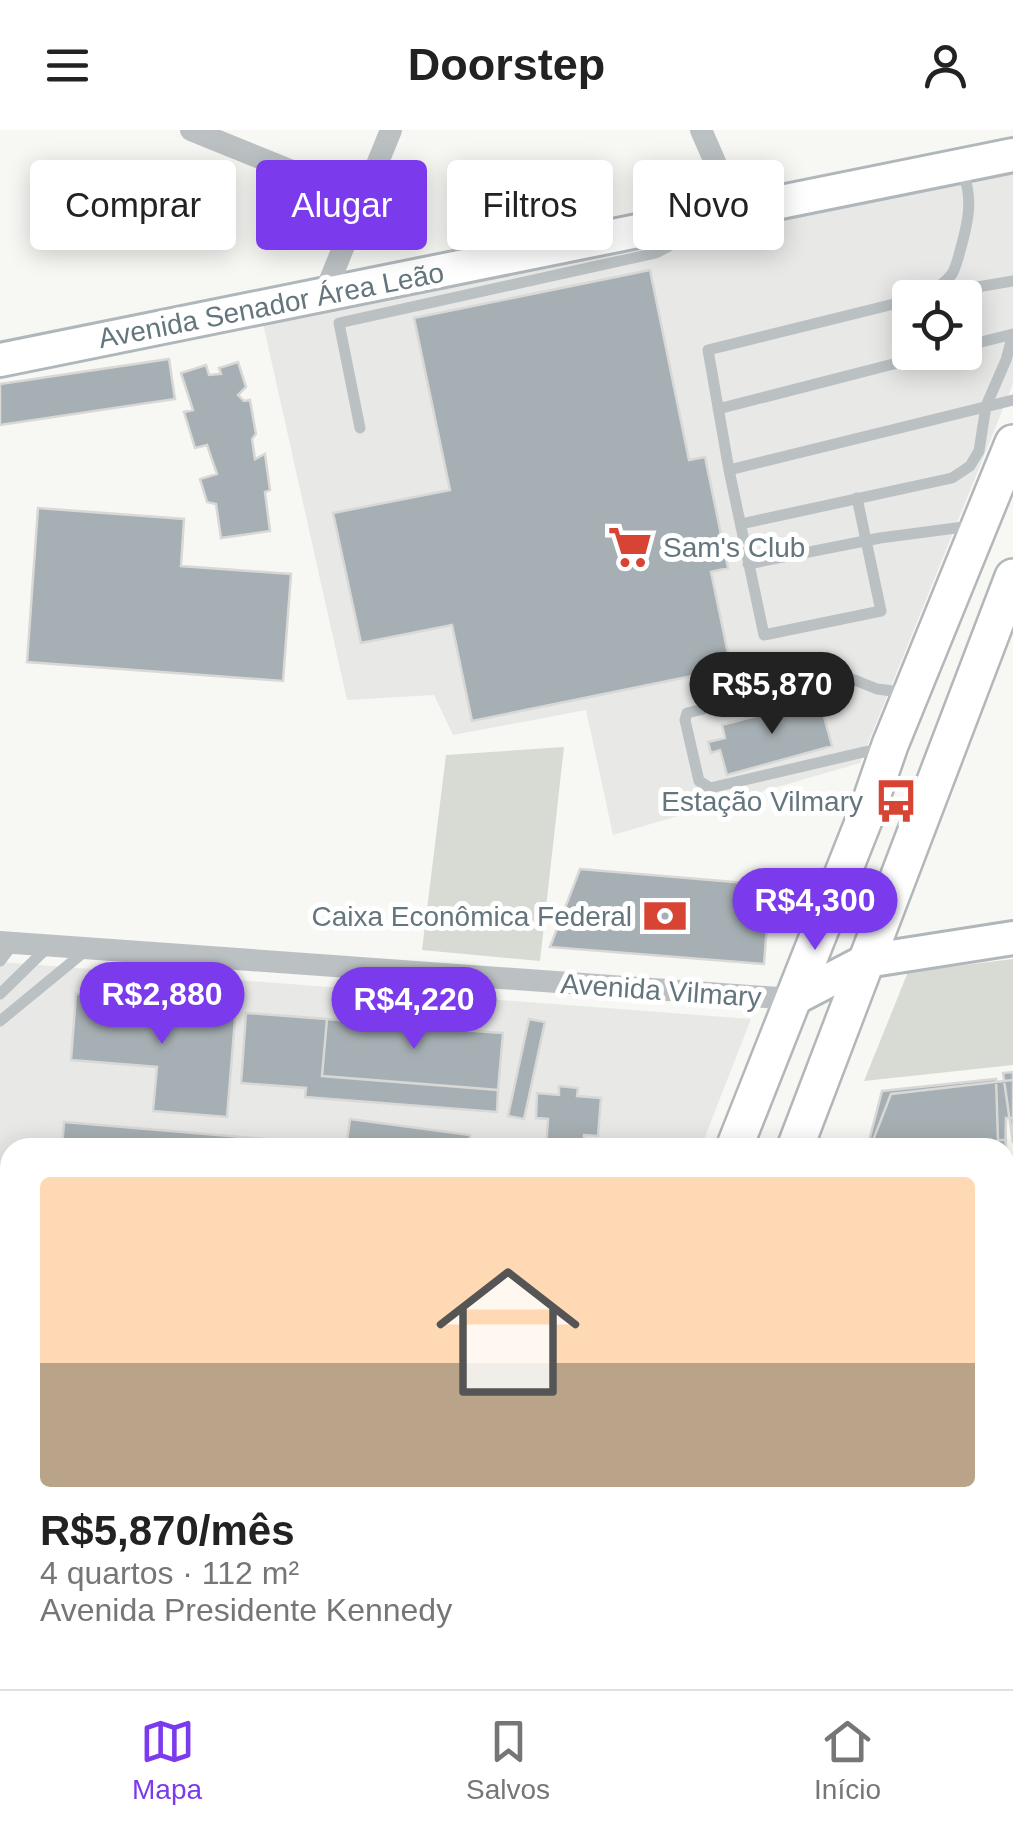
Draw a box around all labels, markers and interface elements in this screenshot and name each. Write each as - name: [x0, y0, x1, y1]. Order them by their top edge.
- icon: menu: [40, 38, 95, 93]
- icon: person: [918, 38, 973, 93]
- text: Doorstep: [408, 39, 605, 90]
- chip: Comprar: [30, 160, 236, 250]
- chip: Alugar: [256, 160, 427, 250]
- chip: Filtros: [447, 160, 613, 250]
- chip: Novo: [633, 160, 784, 250]
- street label: Avenida Senador Área Leão: [96, 257, 446, 354]
- map controls: [892, 280, 982, 370]
- button: locate: [892, 280, 982, 370]
- supermarket icon: Sam's Club: [606, 523, 654, 571]
- place label: Sam's Club: [663, 532, 805, 563]
- pin: R$5,870: [680, 652, 864, 737]
- text: R$5,870: [712, 666, 832, 702]
- bus stop icon: Estação Vilmary: [872, 777, 920, 825]
- place label: Estação Vilmary: [661, 786, 863, 817]
- pin: R$4,300: [723, 868, 907, 953]
- text: R$4,300: [755, 882, 875, 918]
- bank icon: Caixa Econômica Federal: [641, 892, 689, 940]
- place label: Caixa Econômica Federal: [311, 901, 632, 932]
- pin: R$2,880: [70, 962, 254, 1047]
- pin: R$4,220: [322, 967, 506, 1052]
- street label: Avenida Vilmary: [559, 968, 762, 1013]
- text: R$2,880: [102, 976, 222, 1012]
- text: R$4,220: [354, 981, 474, 1017]
- icon: home: [418, 1242, 598, 1422]
- text: R$5,870/mês: [40, 1507, 295, 1554]
- text: 4 quartos · 112 m²: [40, 1555, 299, 1591]
- text: Avenida Presidente Kennedy: [40, 1592, 452, 1628]
- tab: Mapa: [132, 1714, 202, 1806]
- tab: Salvos: [466, 1714, 550, 1806]
- tab: Início: [814, 1714, 881, 1806]

